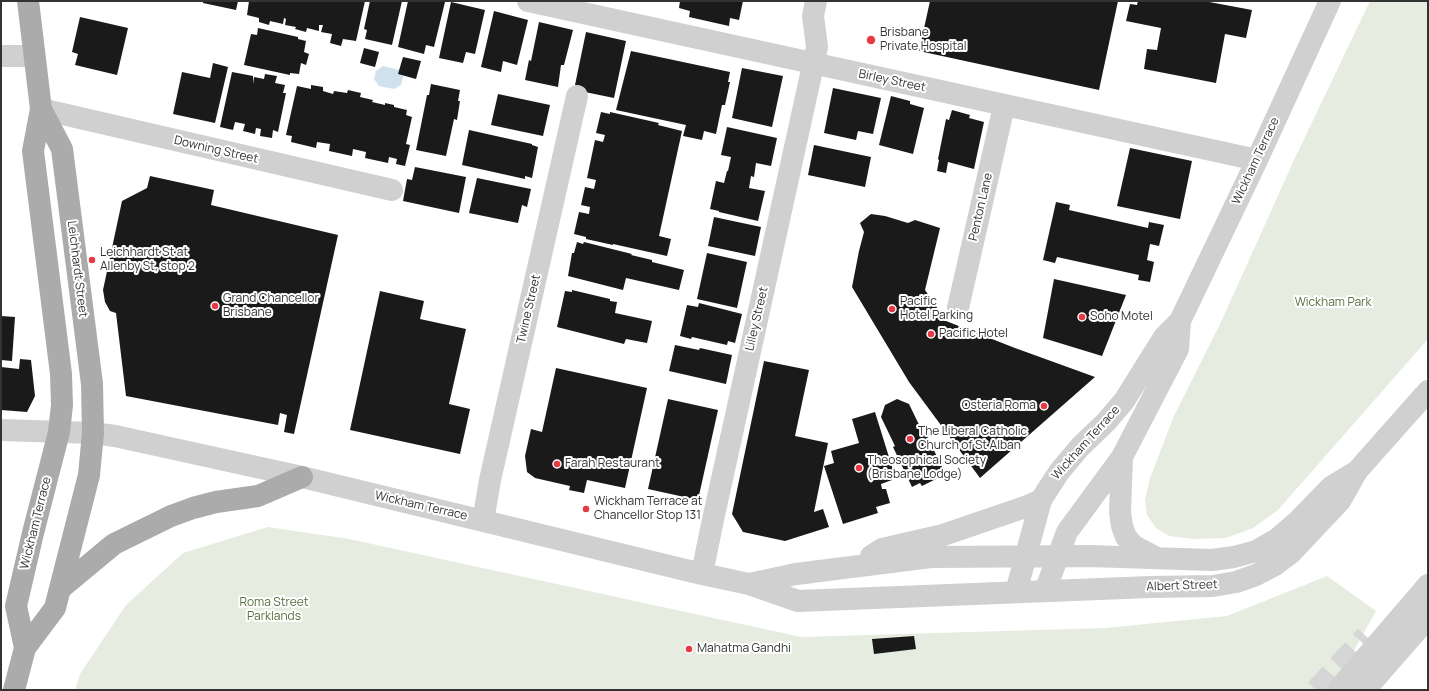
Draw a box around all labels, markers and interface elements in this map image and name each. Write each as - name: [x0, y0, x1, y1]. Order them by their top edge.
- place label: Brisbane Private Hospital: [880, 26, 966, 54]
- marker: Brisbane Private Hospital: [865, 34, 877, 46]
- street label: Birley Street: [857, 67, 927, 95]
- street label: Wickham Terrace: [1230, 115, 1282, 207]
- street label: Downing Street: [173, 133, 259, 167]
- street label: Penton Lane: [966, 172, 996, 242]
- street label: Leichhardt Street: [64, 220, 90, 318]
- place label: Leichhardt St at Allenby St, stop 2: [100, 246, 195, 274]
- marker: Leichhardt St at Allenby St, stop 2: [87, 255, 97, 265]
- street label: Twine Street: [514, 273, 544, 345]
- street label: Lilley Street: [743, 286, 771, 352]
- place label: Grand Chancellor Brisbane: [223, 292, 319, 320]
- place label: Pacific Hotel Parking: [900, 295, 973, 323]
- park label: Wickham Park: [1295, 296, 1371, 310]
- marker: Grand Chancellor Brisbane: [210, 301, 220, 311]
- marker: Pacific Hotel Parking: [887, 304, 897, 314]
- place label: Soho Motel: [1090, 310, 1153, 324]
- marker: Soho Motel: [1077, 312, 1087, 322]
- place label: Pacific Hotel: [939, 327, 1008, 341]
- marker: Pacific Hotel: [926, 329, 936, 339]
- place label: Osteria Roma: [962, 399, 1036, 413]
- marker: Osteria Roma: [1039, 401, 1049, 411]
- street label: Wickham Terrace: [1049, 403, 1123, 483]
- place label: The Liberal Catholic Church of St Alban: [918, 425, 1027, 453]
- marker: The Liberal Catholic Church of St Alban: [905, 434, 915, 444]
- place label: Theosophical Society (Brisbane Lodge): [867, 454, 986, 482]
- place label: Farah Restaurant: [565, 457, 660, 471]
- marker: Farah Restaurant: [552, 459, 562, 469]
- marker: Theosophical Society (Brisbane Lodge): [854, 463, 864, 473]
- street label: Wickham Terrace: [18, 475, 54, 571]
- street label: Wickham Terrace: [373, 488, 469, 524]
- place label: Wickham Terrace at Chancellor Stop 131: [594, 495, 702, 523]
- marker: Wickham Terrace at Chancellor Stop 131: [581, 504, 591, 514]
- street label: Albert Street: [1146, 578, 1218, 594]
- park label: Roma Street Parklands: [239, 596, 309, 624]
- place label: Mahatma Gandhi: [697, 642, 791, 656]
- marker: Mahatma Gandhi: [684, 644, 694, 654]

